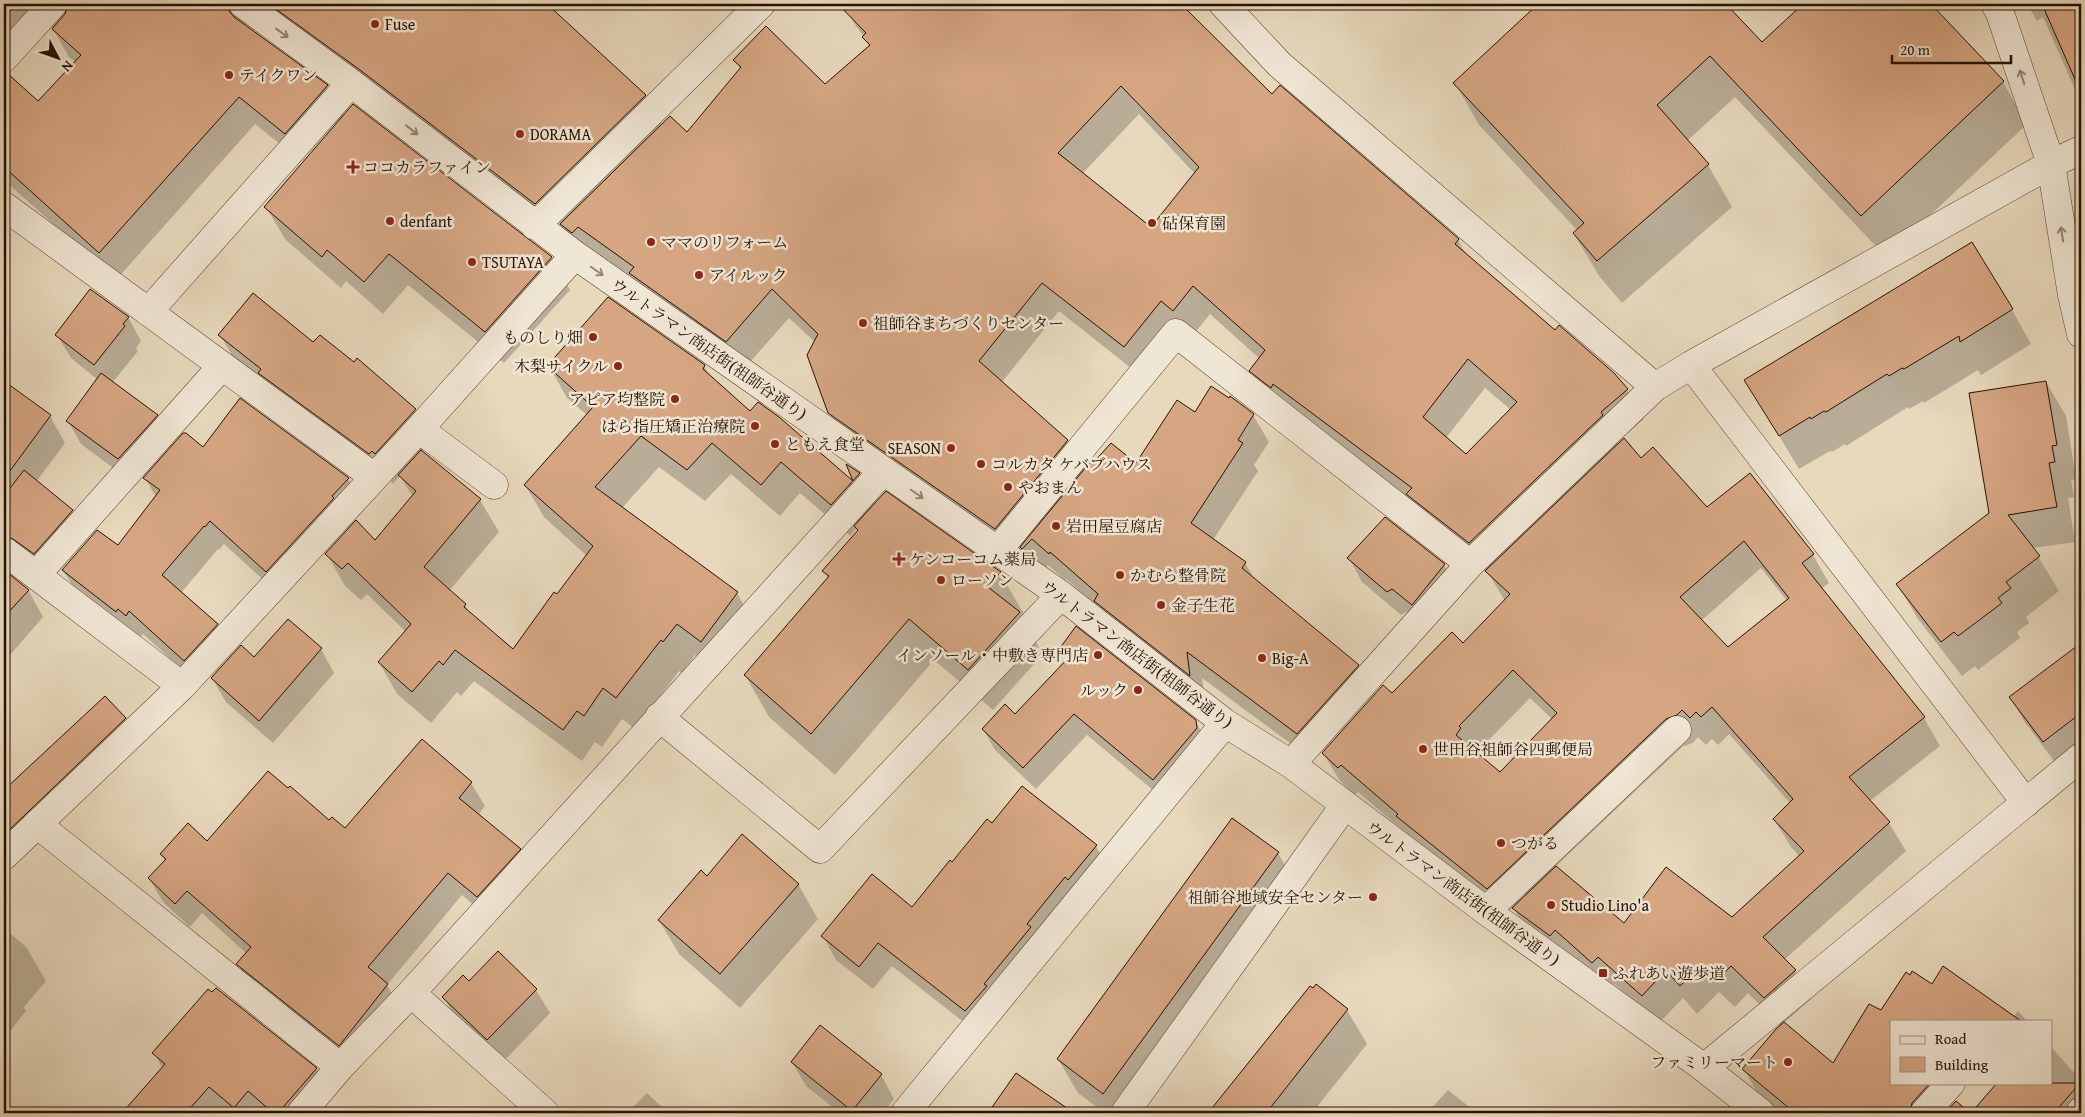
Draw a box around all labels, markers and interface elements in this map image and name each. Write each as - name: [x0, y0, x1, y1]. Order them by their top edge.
- place label: Fuse: [385, 12, 415, 36]
- marker: Fuse: [369, 18, 381, 30]
- one-way arrow: [275, 27, 288, 38]
- north arrow: [32, 32, 82, 82]
- scale bar: [1892, 32, 2011, 64]
- text: 20 m: [1900, 39, 1931, 60]
- text: N: [57, 56, 78, 77]
- place label: テイクワン: [239, 63, 318, 87]
- marker: テイクワン: [223, 69, 235, 81]
- one-way arrow: [2016, 70, 2026, 86]
- place label: DORAMA: [530, 122, 591, 146]
- one-way arrow: [405, 125, 418, 136]
- marker: DORAMA: [514, 128, 526, 140]
- place label: ココカラファイン: [363, 155, 491, 179]
- marker: ココカラファイン: [347, 161, 359, 173]
- place label: denfant: [400, 209, 453, 233]
- place label: 砧保育園: [1162, 211, 1226, 235]
- marker: denfant: [384, 215, 396, 227]
- marker: 砧保育園: [1146, 217, 1158, 229]
- one-way arrow: [2057, 227, 2067, 243]
- place label: ママのリフォーム: [661, 230, 788, 254]
- marker: ママのリフォーム: [645, 236, 657, 248]
- place label: TSUTAYA: [482, 250, 544, 274]
- marker: TSUTAYA: [466, 256, 478, 268]
- place label: アイルック: [709, 263, 788, 287]
- one-way arrow: [590, 266, 604, 276]
- marker: アイルック: [693, 269, 705, 281]
- street label: ウルトラマン商店街(祖師谷通り): [606, 272, 812, 426]
- place label: 祖師谷まちづくりセンター: [873, 311, 1064, 335]
- marker: 祖師谷まちづくりセンター: [857, 317, 869, 329]
- place label: ものしり畑: [503, 325, 583, 349]
- marker: ものしり畑: [587, 331, 599, 343]
- place label: 木梨サイクル: [514, 354, 608, 378]
- marker: 木梨サイクル: [612, 360, 624, 372]
- place label: アピア均整院: [569, 387, 665, 411]
- marker: アピア均整院: [669, 393, 681, 405]
- place label: はら指圧矯正治療院: [601, 414, 745, 438]
- marker: はら指圧矯正治療院: [749, 420, 761, 432]
- place label: ともえ食堂: [785, 432, 865, 456]
- place label: SEASON: [887, 436, 942, 460]
- marker: ともえ食堂: [769, 438, 781, 450]
- marker: SEASON: [945, 442, 957, 454]
- place label: コルカタ ケバブハウス: [991, 452, 1152, 476]
- marker: コルカタ ケバブハウス: [975, 458, 987, 470]
- place label: やおまん: [1018, 475, 1082, 499]
- marker: やおまん: [1002, 481, 1014, 493]
- one-way arrow: [910, 489, 924, 499]
- place label: 岩田屋豆腐店: [1066, 514, 1162, 538]
- marker: 岩田屋豆腐店: [1050, 520, 1062, 532]
- place label: ケンコーコム薬局: [909, 547, 1036, 571]
- marker: ケンコーコム薬局: [893, 553, 905, 565]
- place label: かむら整骨院: [1130, 563, 1226, 587]
- place label: ローソン: [951, 568, 1014, 592]
- marker: かむら整骨院: [1114, 569, 1126, 581]
- marker: ローソン: [935, 574, 947, 586]
- street label: ウルトラマン商店街(祖師谷通り): [1036, 574, 1238, 734]
- place label: 金子生花: [1171, 593, 1235, 617]
- marker: 金子生花: [1155, 599, 1167, 611]
- place label: インソール・中敷き専門店: [896, 643, 1088, 667]
- place label: Big-A: [1272, 646, 1309, 670]
- marker: インソール・中敷き専門店: [1092, 649, 1104, 661]
- marker: Big-A: [1256, 652, 1268, 664]
- place label: ルック: [1080, 678, 1128, 702]
- marker: ルック: [1132, 684, 1144, 696]
- place label: 世田谷祖師谷四郵便局: [1433, 737, 1593, 761]
- marker: 世田谷祖師谷四郵便局: [1417, 743, 1429, 755]
- street label: ウルトラマン商店街(祖師谷通り): [1361, 815, 1565, 971]
- place label: つがる: [1511, 831, 1559, 855]
- marker: つがる: [1495, 837, 1507, 849]
- place label: 祖師谷地域安全センター: [1188, 885, 1363, 909]
- marker: 祖師谷地域安全センター: [1367, 891, 1379, 903]
- place label: Studio Lino'a: [1561, 893, 1649, 917]
- marker: Studio Lino'a: [1545, 899, 1557, 911]
- place label: ふれあい遊歩道: [1613, 961, 1725, 985]
- marker: ふれあい遊歩道: [1597, 967, 1609, 979]
- legend: [1890, 1020, 2052, 1084]
- text: Road: [1935, 1028, 1966, 1049]
- place label: ファミリーマート: [1650, 1050, 1778, 1074]
- text: Building: [1935, 1054, 1989, 1075]
- marker: ファミリーマート: [1782, 1056, 1794, 1068]

